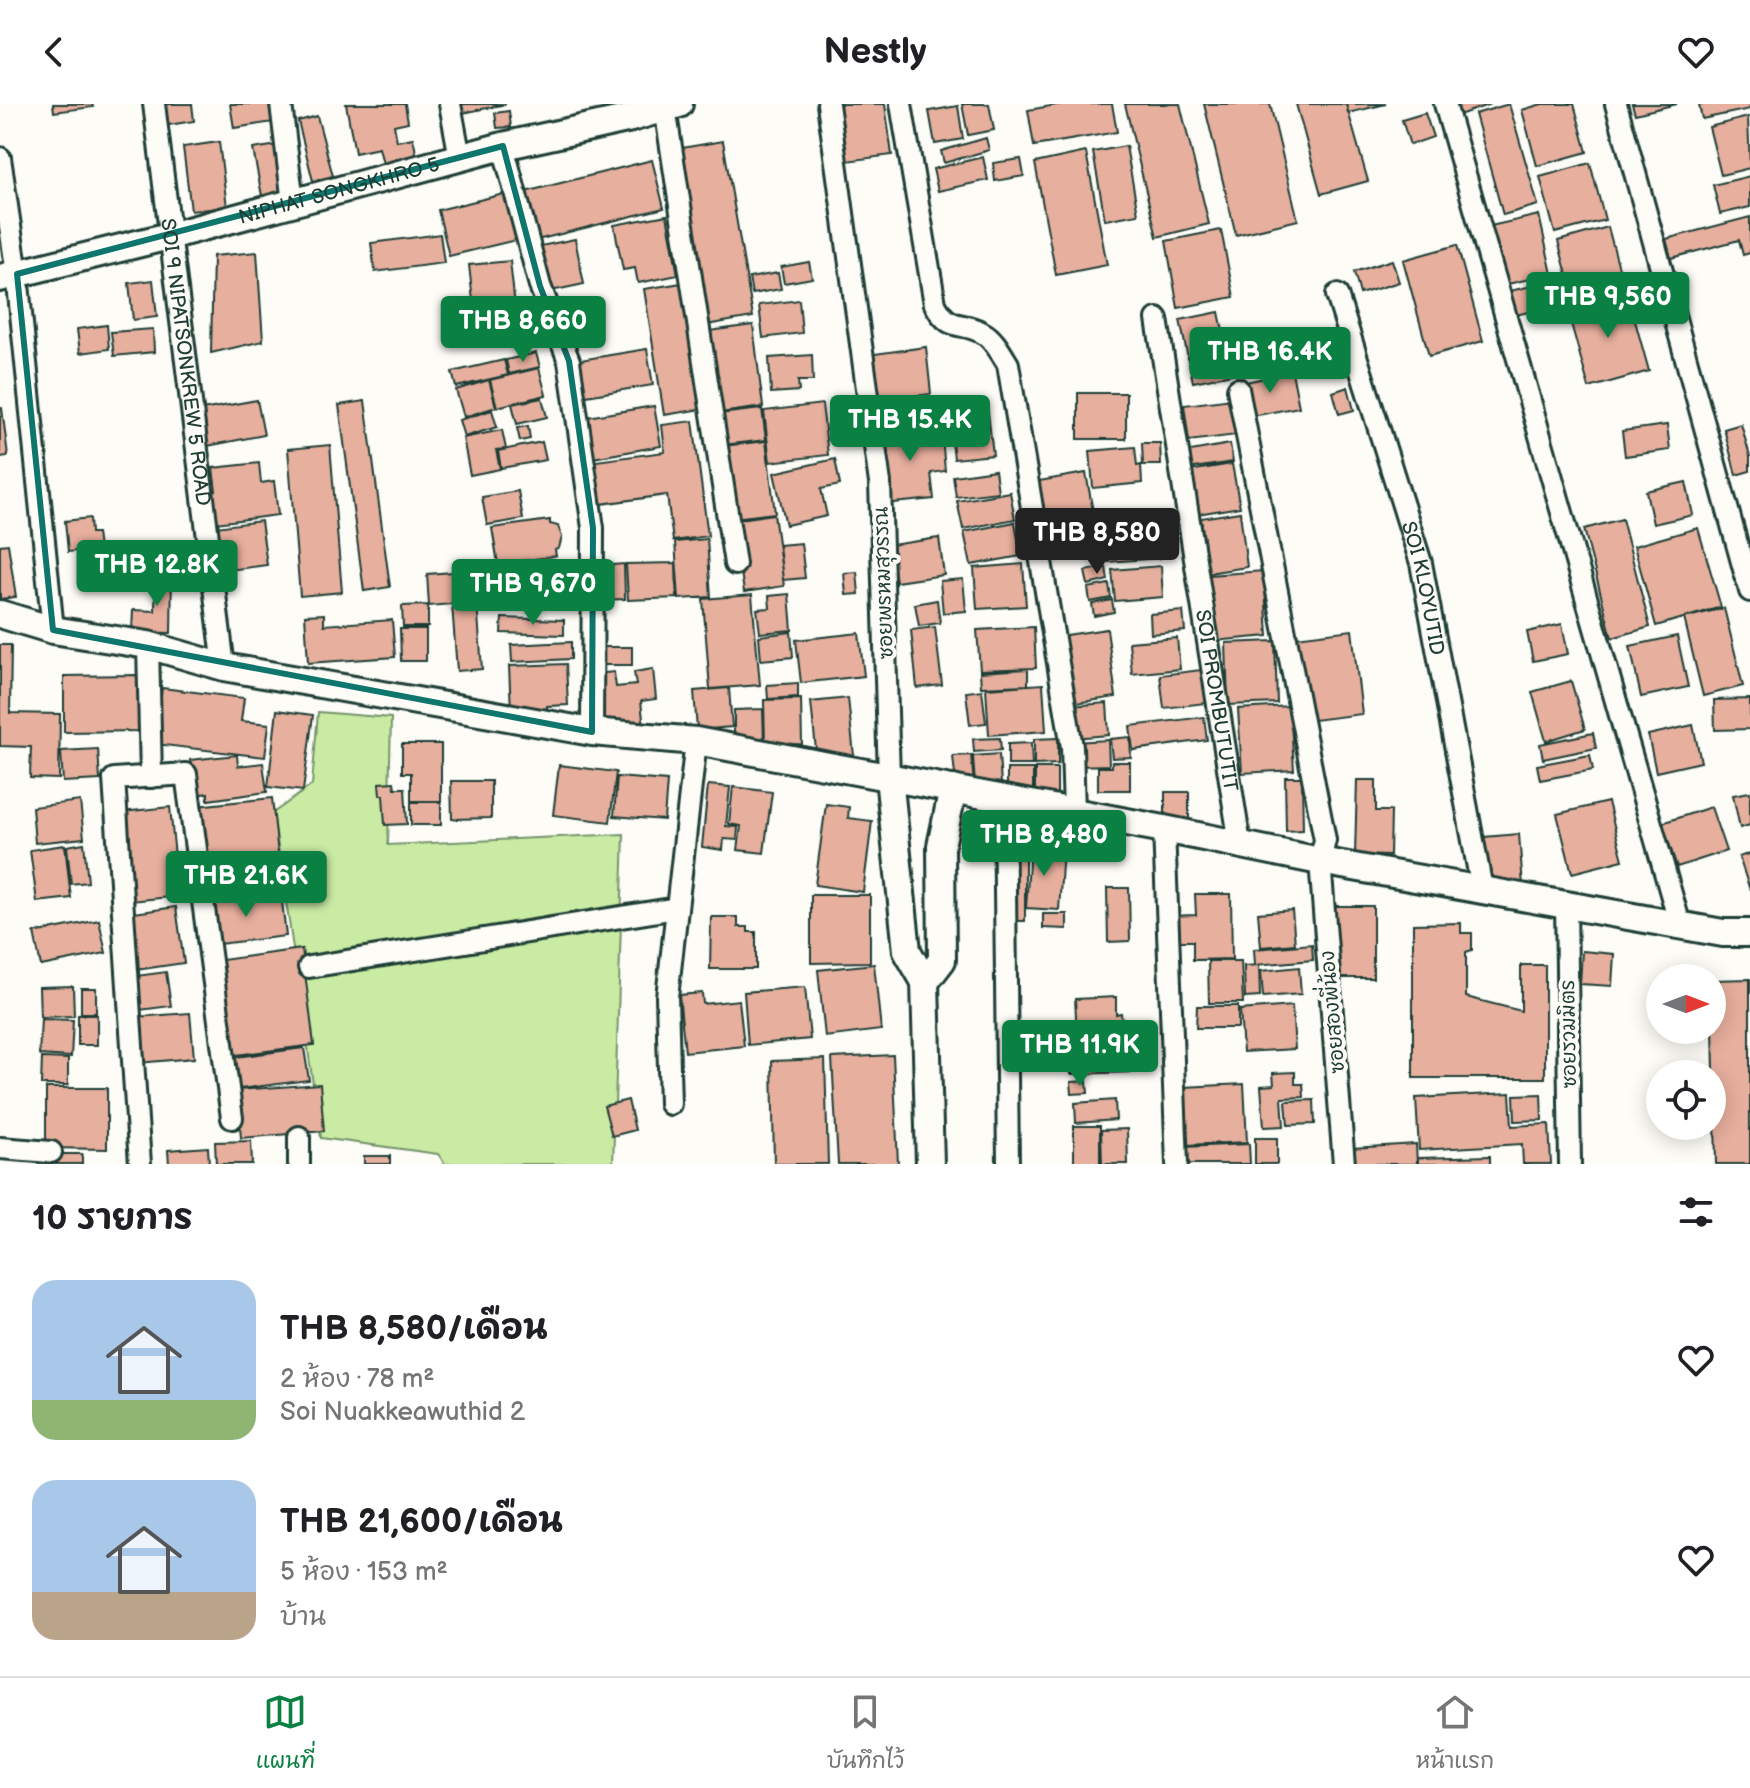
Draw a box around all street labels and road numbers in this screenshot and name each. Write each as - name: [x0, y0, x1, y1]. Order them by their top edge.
- street label: NIPHAT SONGKHRO 5: [236, 153, 442, 230]
- street label: SOI 9 NIPATSONKREW 5 ROAD: [155, 217, 215, 507]
- street label: ซอยพรหมสุวรรณ: [869, 506, 902, 660]
- street label: SOI KLOYUTID: [1396, 519, 1449, 657]
- street label: SOI PROMBUTUTIT: [1190, 608, 1242, 793]
- street label: ซอยสองพี่น้อง: [1308, 949, 1350, 1075]
- street label: ซอยรวมมิตร: [1555, 979, 1582, 1089]

